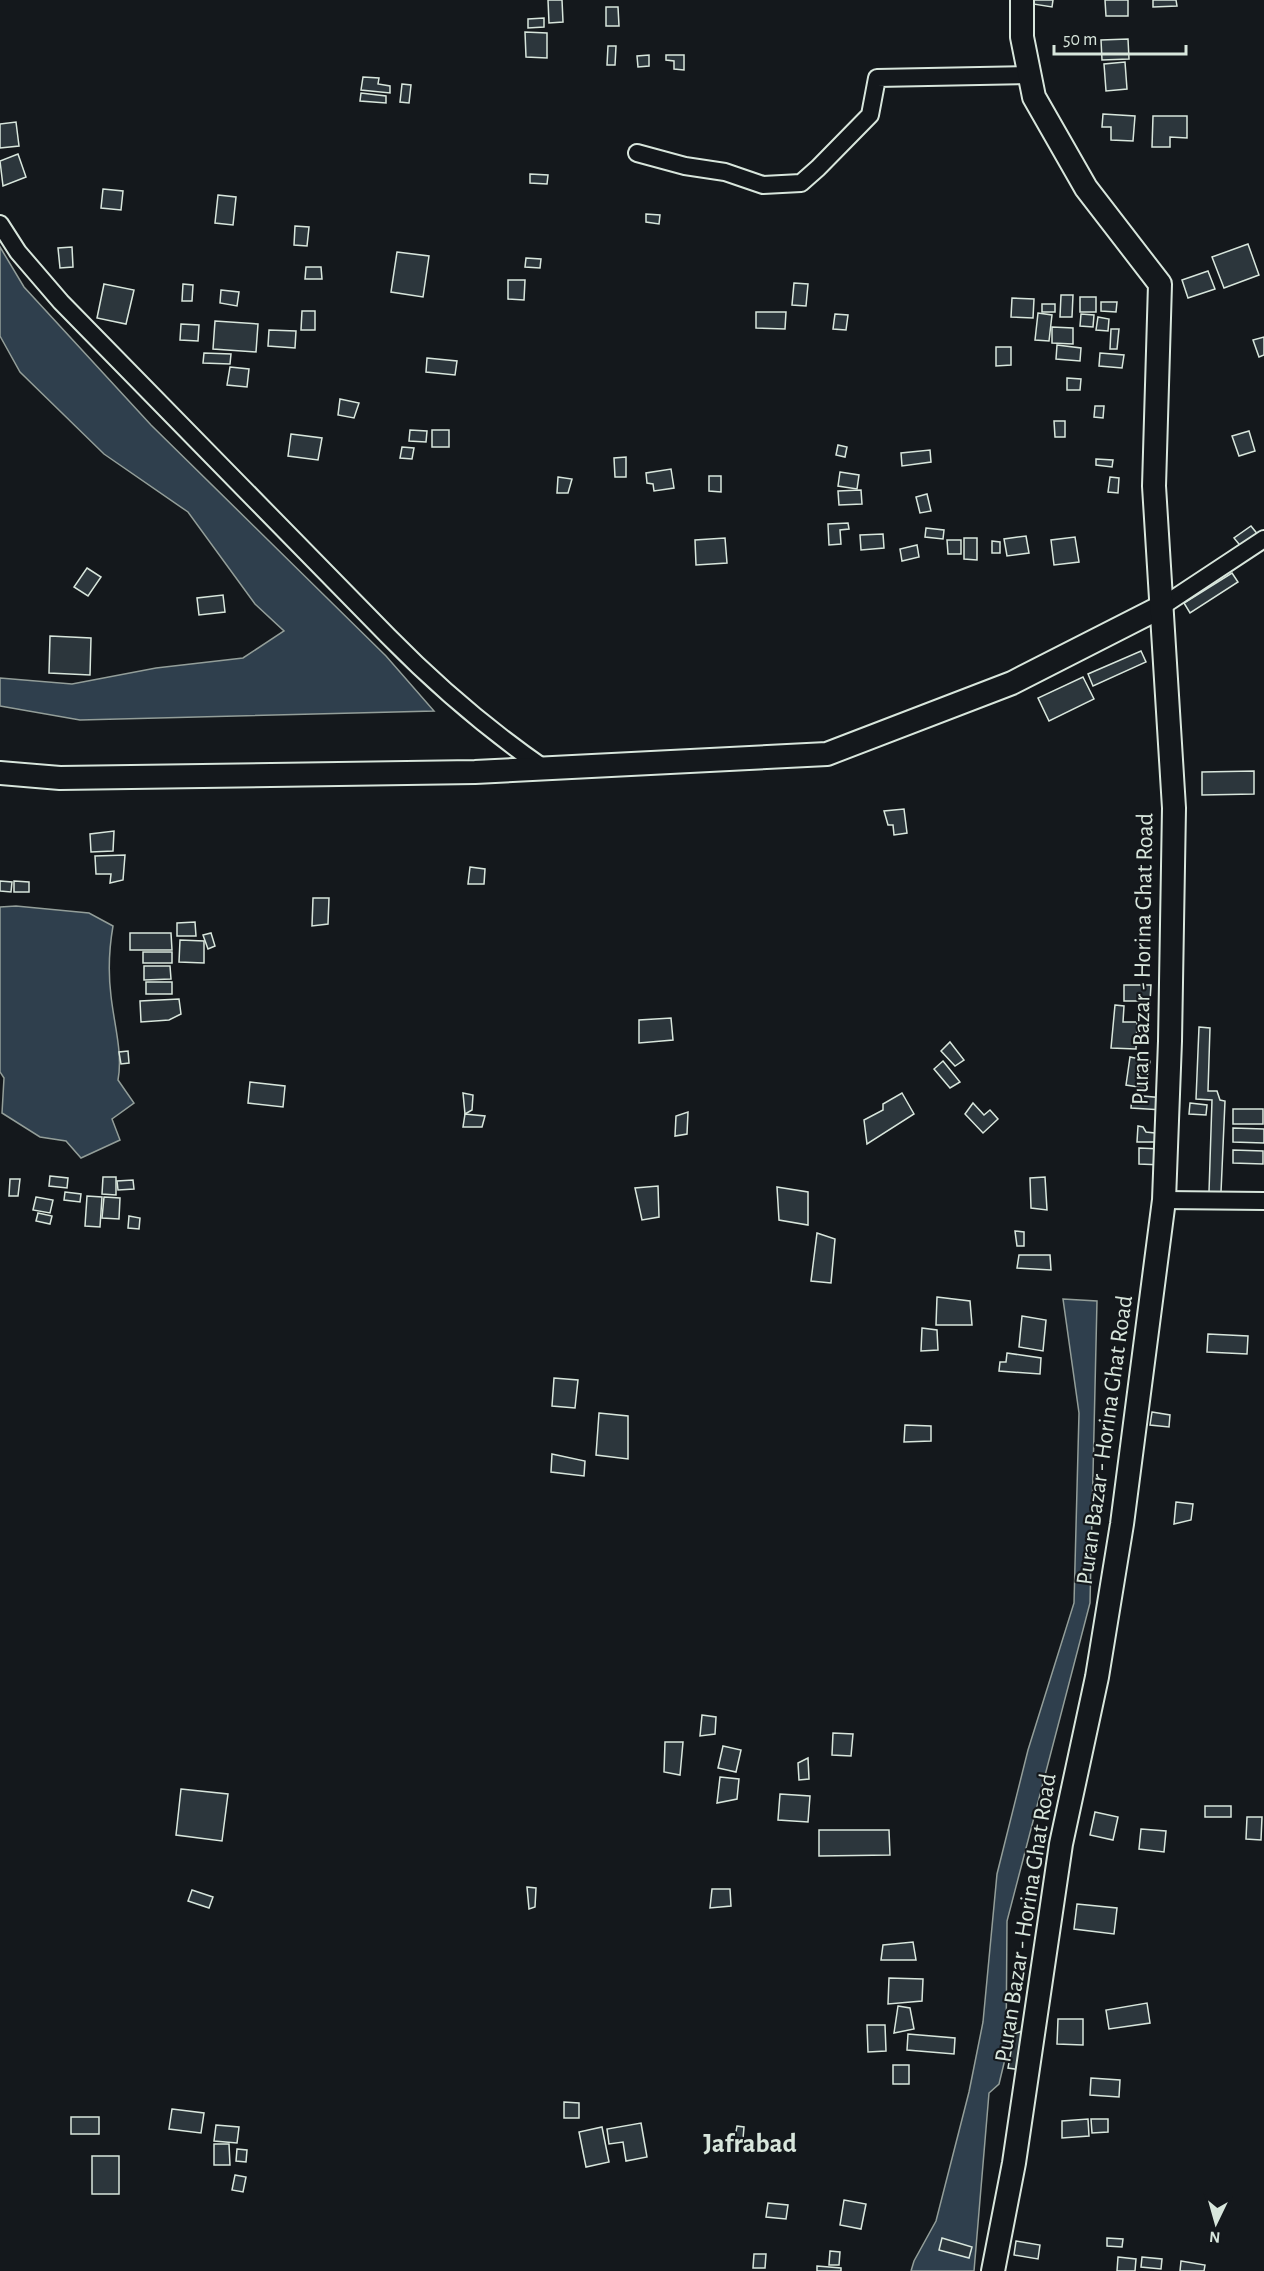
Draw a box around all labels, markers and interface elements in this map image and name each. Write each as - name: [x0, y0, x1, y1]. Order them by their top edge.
- scale bar: [1054, 18, 1186, 56]
- text: 50 m: [1063, 31, 1097, 49]
- street label: Puran Bazar - Horina Ghat Road: [1128, 813, 1158, 1105]
- street label: Puran Bazar - Horina Ghat Road: [1073, 1294, 1137, 1586]
- street label: Puran Bazar - Horina Ghat Road: [991, 1772, 1061, 2064]
- district label: Jafrabad: [703, 2130, 797, 2157]
- north arrow: [1186, 2193, 1246, 2253]
- text: N: [1209, 2228, 1221, 2245]

